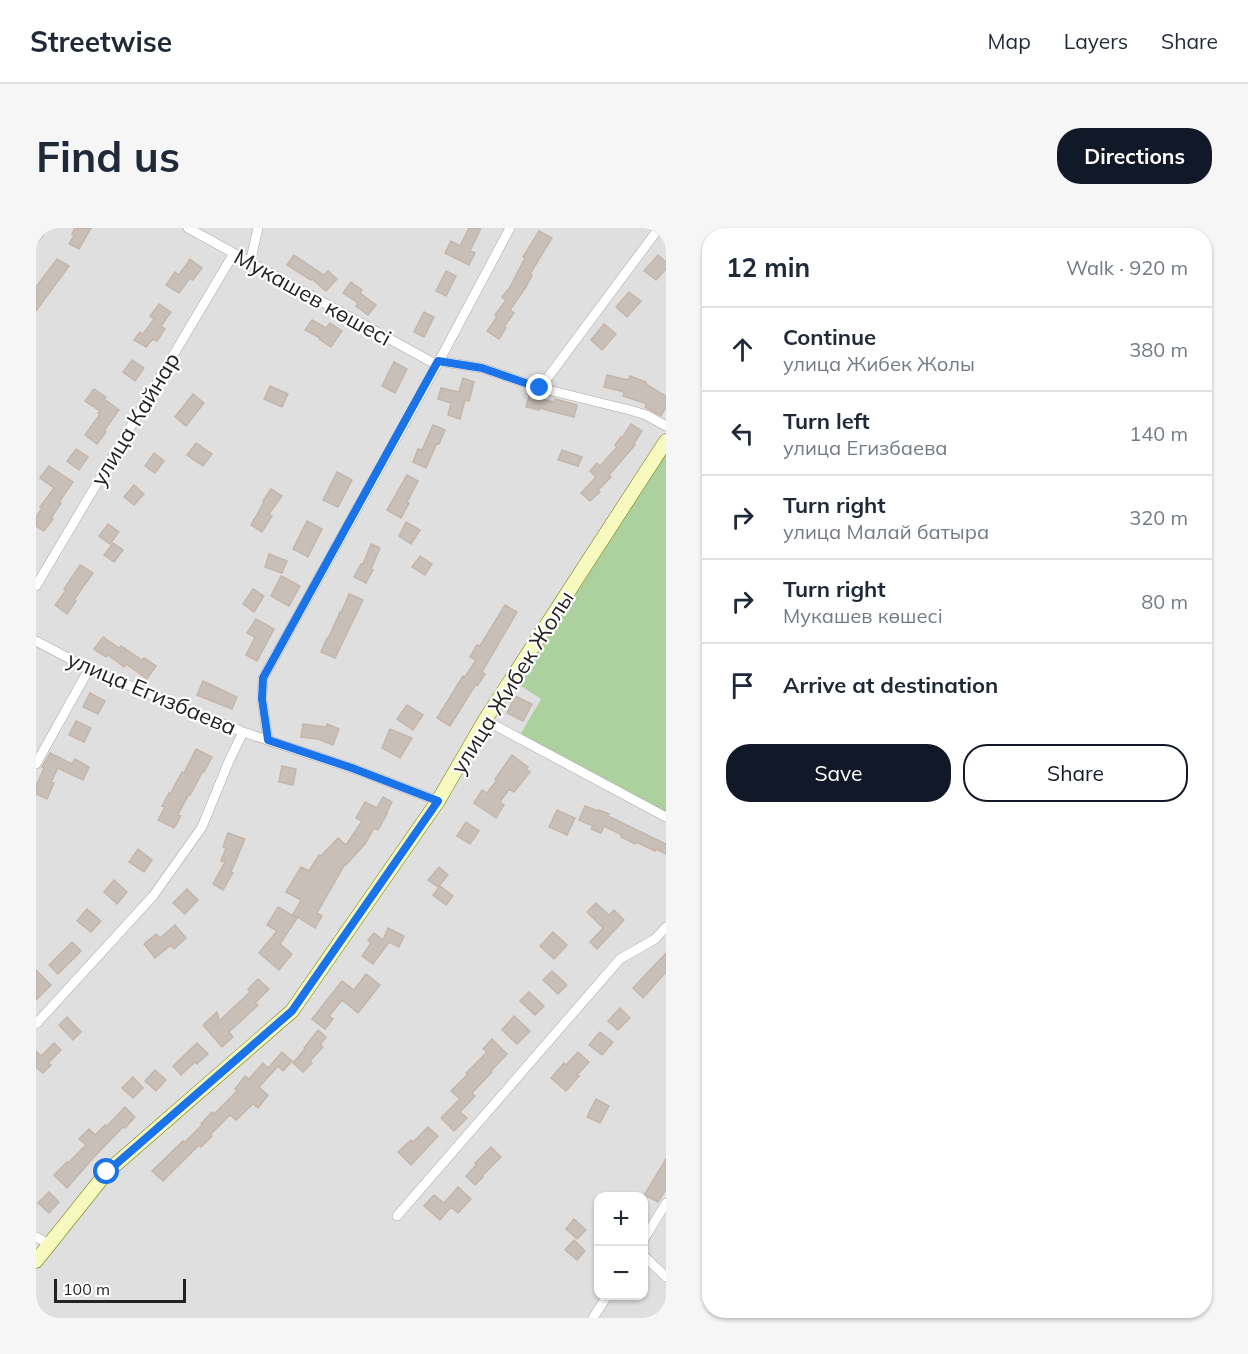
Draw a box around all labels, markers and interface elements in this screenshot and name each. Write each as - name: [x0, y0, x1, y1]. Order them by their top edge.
- text: Streetwise: [30, 24, 172, 59]
- text: Map: [988, 28, 1031, 54]
- text: Layers: [1064, 28, 1128, 54]
- text: Share: [1161, 28, 1218, 54]
- button: Directions: [1057, 128, 1212, 184]
- text: Find us: [36, 130, 180, 183]
- street label: Мукашев көшесі: [229, 242, 397, 352]
- text: 12 min: [726, 251, 810, 284]
- text: Walk · 920 m: [1066, 255, 1188, 280]
- text: Continue: [783, 323, 876, 351]
- icon: ahead: [726, 333, 759, 366]
- text: 380 m: [1129, 337, 1188, 362]
- street label: улица Кайнар: [84, 347, 186, 491]
- text: улица Жибек Жолы: [783, 351, 975, 376]
- route end: [526, 374, 552, 400]
- text: Turn left: [783, 407, 870, 435]
- icon: left: [726, 417, 759, 450]
- text: 140 m: [1129, 421, 1188, 446]
- text: улица Егизбаева: [783, 435, 948, 460]
- text: Turn right: [783, 491, 886, 519]
- icon: right: [726, 501, 759, 534]
- text: 320 m: [1129, 505, 1188, 530]
- text: улица Малай батыра: [783, 519, 989, 544]
- text: Turn right: [783, 575, 886, 603]
- street label: улица Жибек Жолы: [444, 585, 580, 779]
- icon: right: [726, 585, 759, 618]
- text: 80 m: [1141, 589, 1188, 614]
- text: Мукашев көшесі: [783, 603, 943, 628]
- street label: улица Егизбаева: [63, 645, 241, 741]
- icon: arrive: [726, 669, 759, 702]
- text: Arrive at destination: [783, 671, 998, 699]
- button: Save: [726, 744, 951, 802]
- button: Share: [963, 744, 1188, 802]
- route start: [93, 1158, 119, 1184]
- map controls: [594, 1192, 648, 1300]
- button: +: [594, 1192, 648, 1246]
- button: −: [594, 1246, 648, 1300]
- scale bar: [54, 1276, 186, 1304]
- text: 100 m: [63, 1279, 110, 1299]

